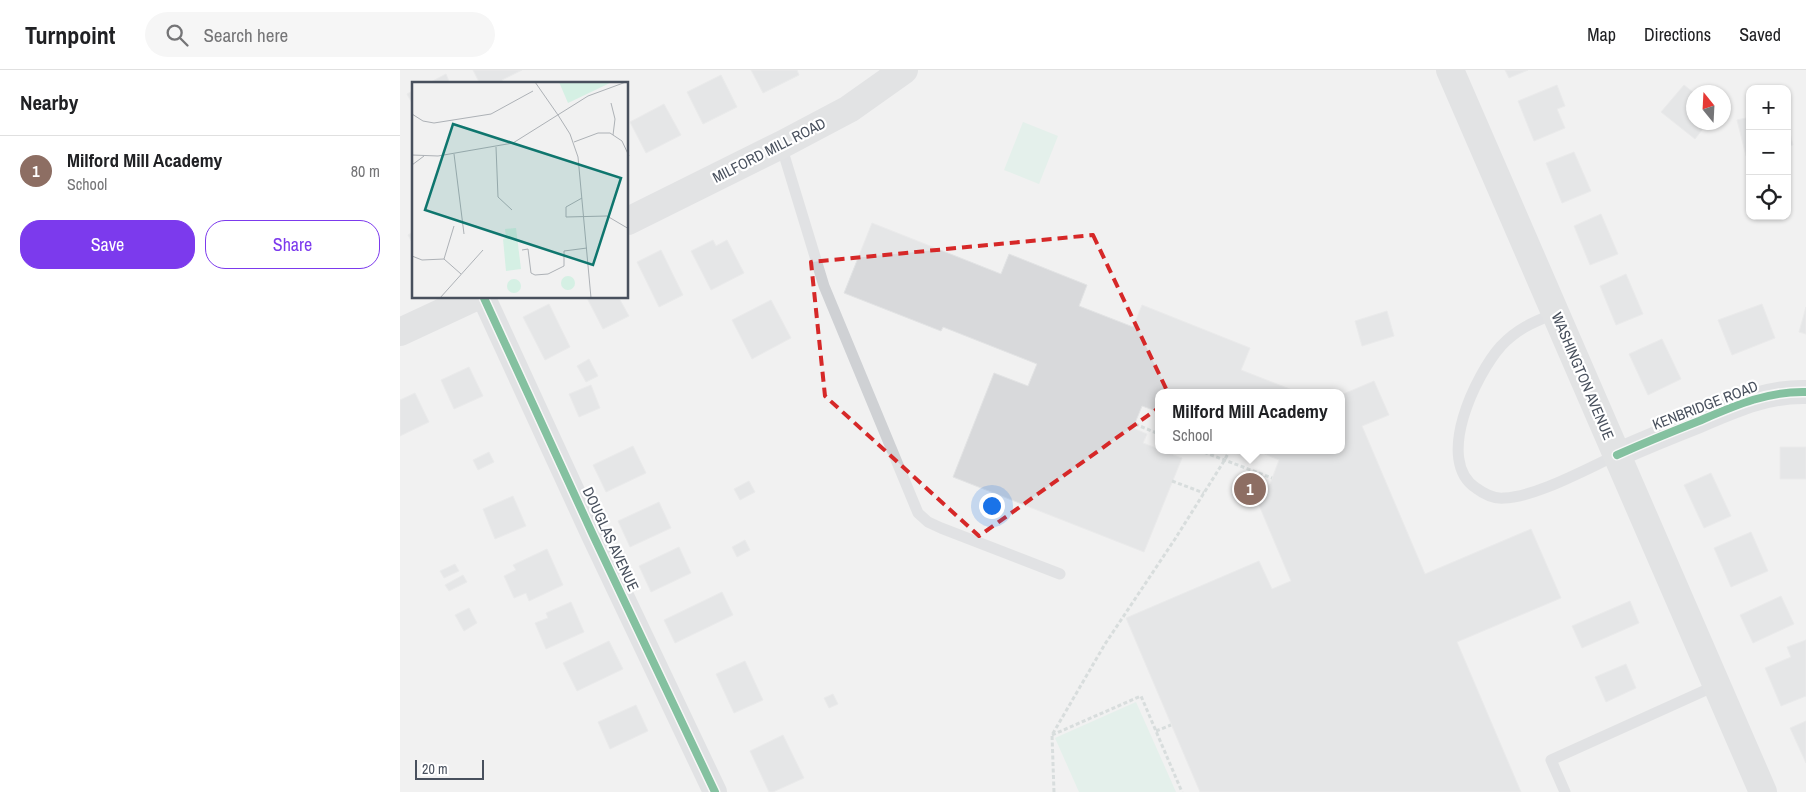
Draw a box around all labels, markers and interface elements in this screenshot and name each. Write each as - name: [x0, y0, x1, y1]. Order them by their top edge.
- search box: [145, 12, 495, 57]
- text: Turnpoint: [25, 19, 115, 51]
- icon: search: [163, 21, 191, 49]
- text: Search here: [203, 22, 288, 48]
- text: Map: [1587, 22, 1616, 47]
- text: Directions: [1644, 22, 1711, 47]
- text: Saved: [1739, 22, 1781, 47]
- inset map: [412, 82, 629, 299]
- north arrow: [1686, 85, 1731, 130]
- map controls: [1746, 85, 1791, 220]
- button: +: [1746, 85, 1791, 130]
- text: Nearby: [20, 88, 78, 117]
- street label: MILFORD MILL ROAD: [709, 112, 829, 188]
- button: −: [1746, 130, 1791, 175]
- text: Milford Mill Academy: [67, 147, 222, 173]
- text: 1: [32, 160, 40, 182]
- text: 80 m: [351, 160, 380, 182]
- text: School: [67, 173, 107, 195]
- button: locate: [1746, 175, 1791, 220]
- button: Save: [20, 220, 195, 269]
- button: Share: [205, 220, 380, 269]
- street label: WASHINGTON AVENUE: [1547, 309, 1619, 443]
- street label: KENBRIDGE ROAD: [1649, 375, 1761, 435]
- popup: [1155, 389, 1345, 454]
- text: Milford Mill Academy: [1172, 398, 1328, 424]
- text: School: [1172, 424, 1212, 446]
- pin: 1: [1234, 470, 1266, 508]
- street label: DOUGLAS AVENUE: [578, 484, 644, 594]
- your location: [979, 493, 1005, 519]
- scale bar: [415, 757, 484, 780]
- text: 20 m: [422, 760, 448, 778]

